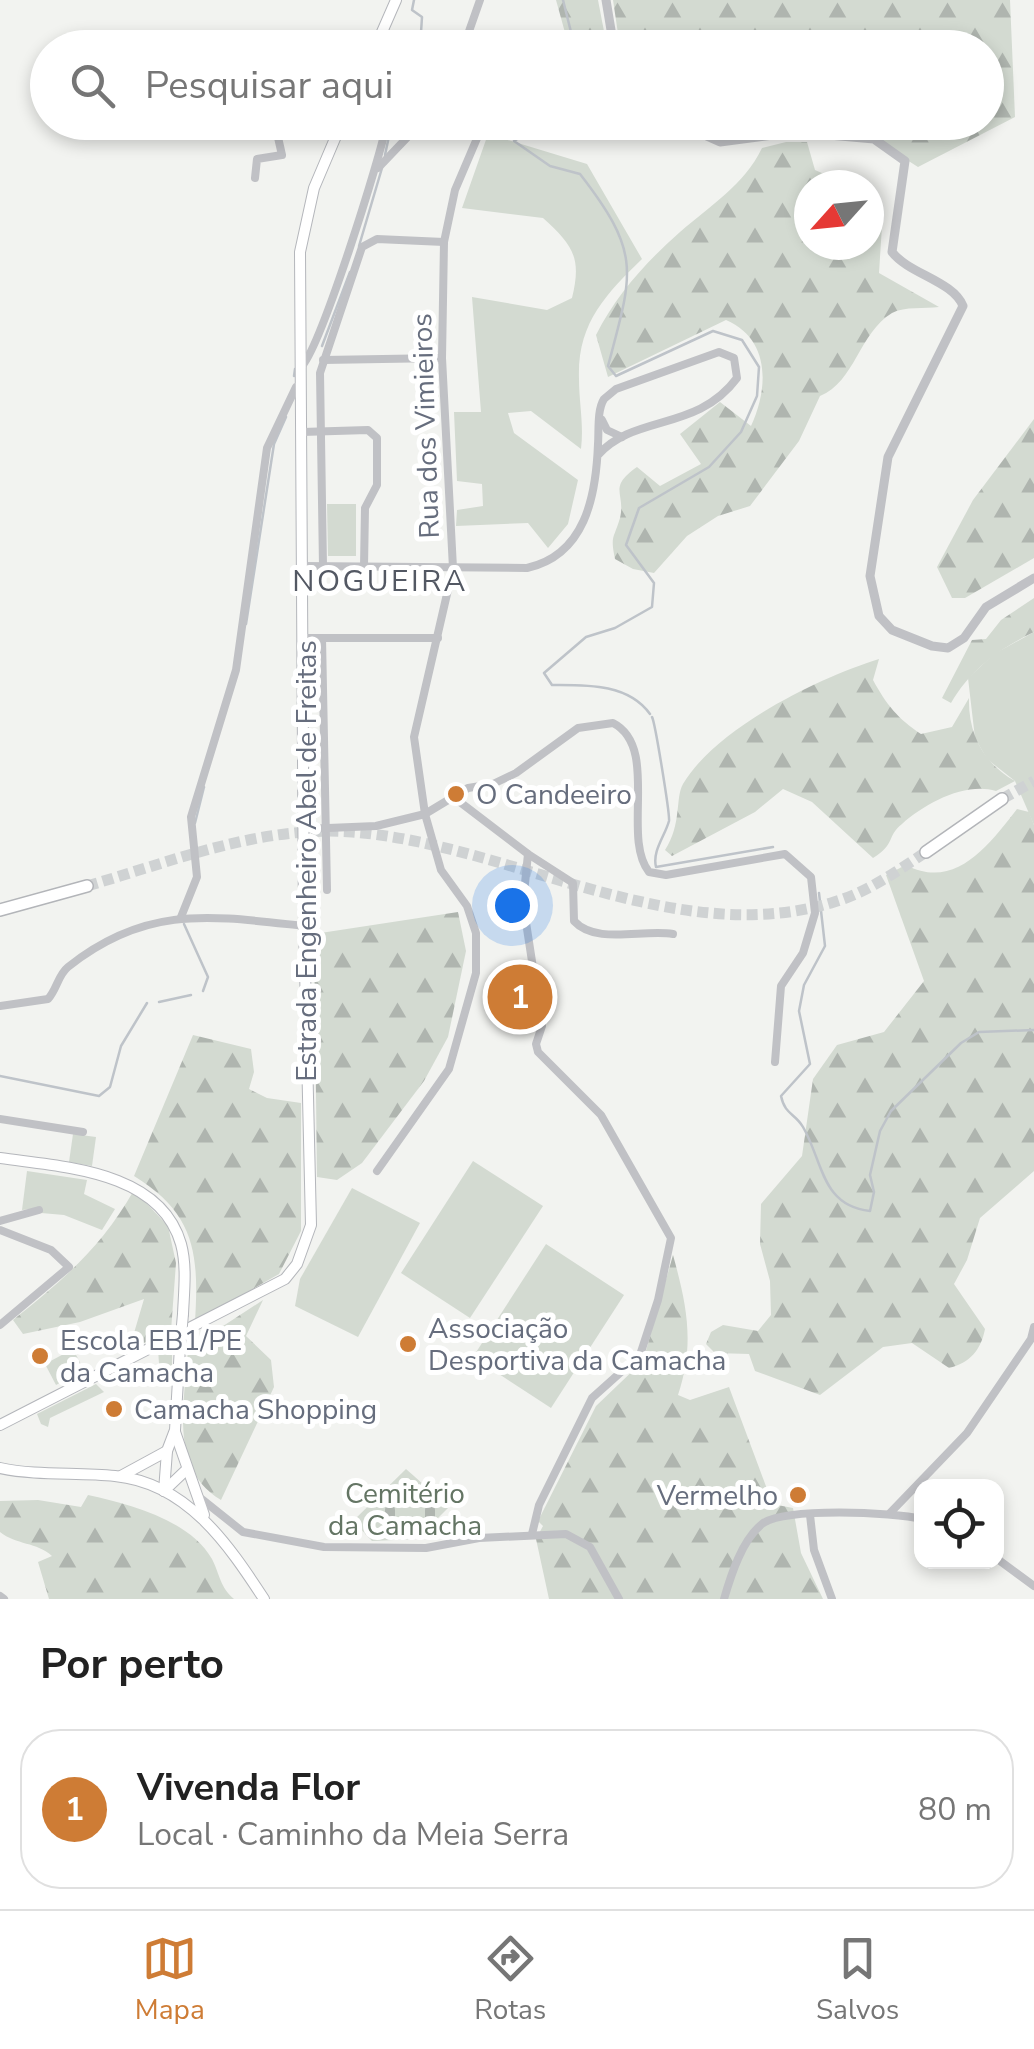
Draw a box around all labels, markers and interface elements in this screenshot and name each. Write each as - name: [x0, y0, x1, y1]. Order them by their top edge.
- search box: [30, 30, 1004, 140]
- icon: search: [65, 58, 120, 113]
- text: Pesquisar aqui: [145, 60, 393, 111]
- north arrow: [794, 170, 884, 260]
- street label: Rua dos Vimieiros: [403, 313, 449, 539]
- district label: NOGUEIRA: [292, 561, 468, 602]
- street label: Estrada Engenheiro Abel de Freitas: [288, 640, 326, 1082]
- place label: O Candeeiro: [476, 776, 632, 814]
- marker: O Candeeiro: [445, 783, 467, 805]
- your location: [487, 880, 538, 931]
- pin: 1: [488, 960, 552, 1034]
- place label: Associação Desportiva da Camacha: [428, 1310, 726, 1380]
- place label: Escola EB1/PE da Camacha: [60, 1322, 242, 1392]
- marker: Associação Desportiva da Camacha: [397, 1333, 419, 1355]
- marker: Escola EB1/PE da Camacha: [29, 1345, 51, 1367]
- place label: Camacha Shopping: [134, 1391, 377, 1429]
- marker: Camacha Shopping: [103, 1398, 125, 1420]
- park label: Cemitério da Camacha: [328, 1475, 482, 1545]
- place label: Vermelho: [656, 1477, 778, 1515]
- map controls: [914, 1479, 1004, 1569]
- button: locate: [914, 1479, 1004, 1569]
- marker: Vermelho: [787, 1484, 809, 1506]
- text: Por perto: [40, 1636, 224, 1693]
- text: Vivenda Flor: [137, 1762, 360, 1813]
- text: 1: [65, 1788, 84, 1831]
- text: 80 m: [918, 1788, 992, 1831]
- text: Local · Caminho da Meia Serra: [137, 1813, 569, 1856]
- tab: Mapa: [135, 1931, 205, 2029]
- tab: Rotas: [474, 1931, 546, 2029]
- tab: Salvos: [816, 1931, 899, 2029]

